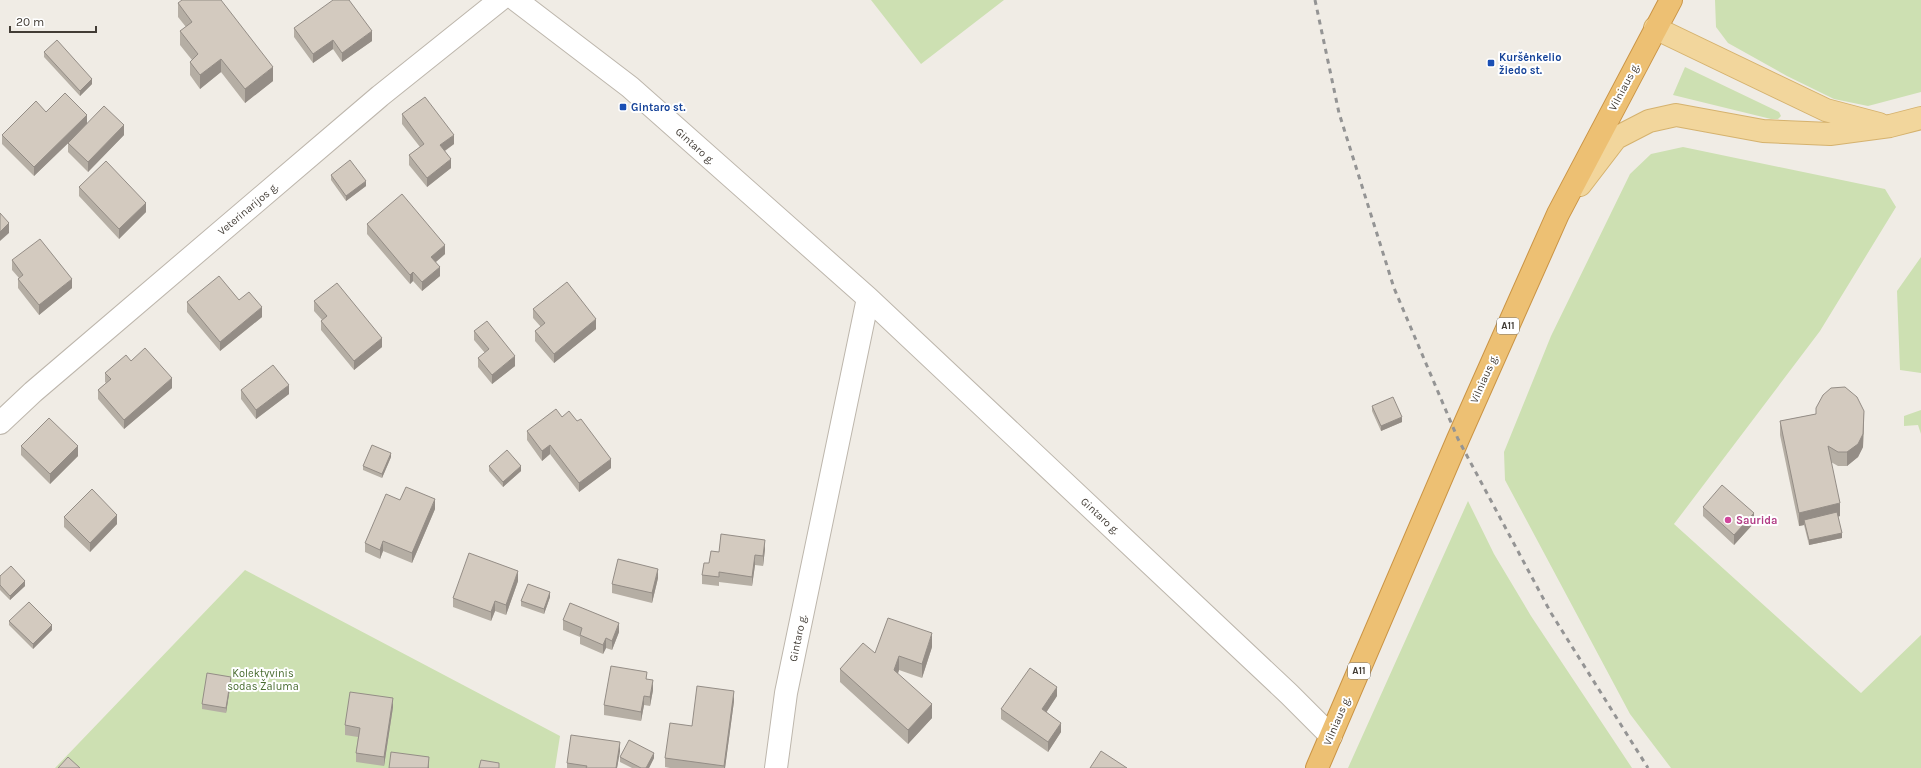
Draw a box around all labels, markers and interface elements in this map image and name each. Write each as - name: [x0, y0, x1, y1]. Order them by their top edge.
- scale bar: [10, 8, 96, 34]
- text: 20 m: [16, 15, 44, 29]
- place label: Kuršėnkelio žiedo st.: [1499, 51, 1561, 77]
- marker: Kuršėnkelio žiedo st.: [1486, 58, 1496, 68]
- street label: Vilniaus g.: [1606, 61, 1642, 113]
- place label: Gintaro st.: [631, 101, 686, 114]
- marker: Gintaro st.: [618, 102, 628, 112]
- street label: Gintaro g.: [673, 125, 717, 167]
- street label: Veterinarijos g.: [215, 180, 281, 238]
- road number: A11: [1497, 318, 1519, 334]
- street label: Vilniaus g.: [1468, 353, 1500, 405]
- street label: Gintaro g.: [1078, 495, 1122, 537]
- place label: Saurida: [1736, 514, 1777, 527]
- marker: Saurida: [1723, 515, 1733, 525]
- street label: Gintaro g.: [787, 613, 809, 663]
- road number: A11: [1348, 663, 1370, 679]
- park label: Kolektyvinis sodas Žaluma: [227, 667, 299, 693]
- street label: Vilniaus g.: [1321, 695, 1353, 747]

